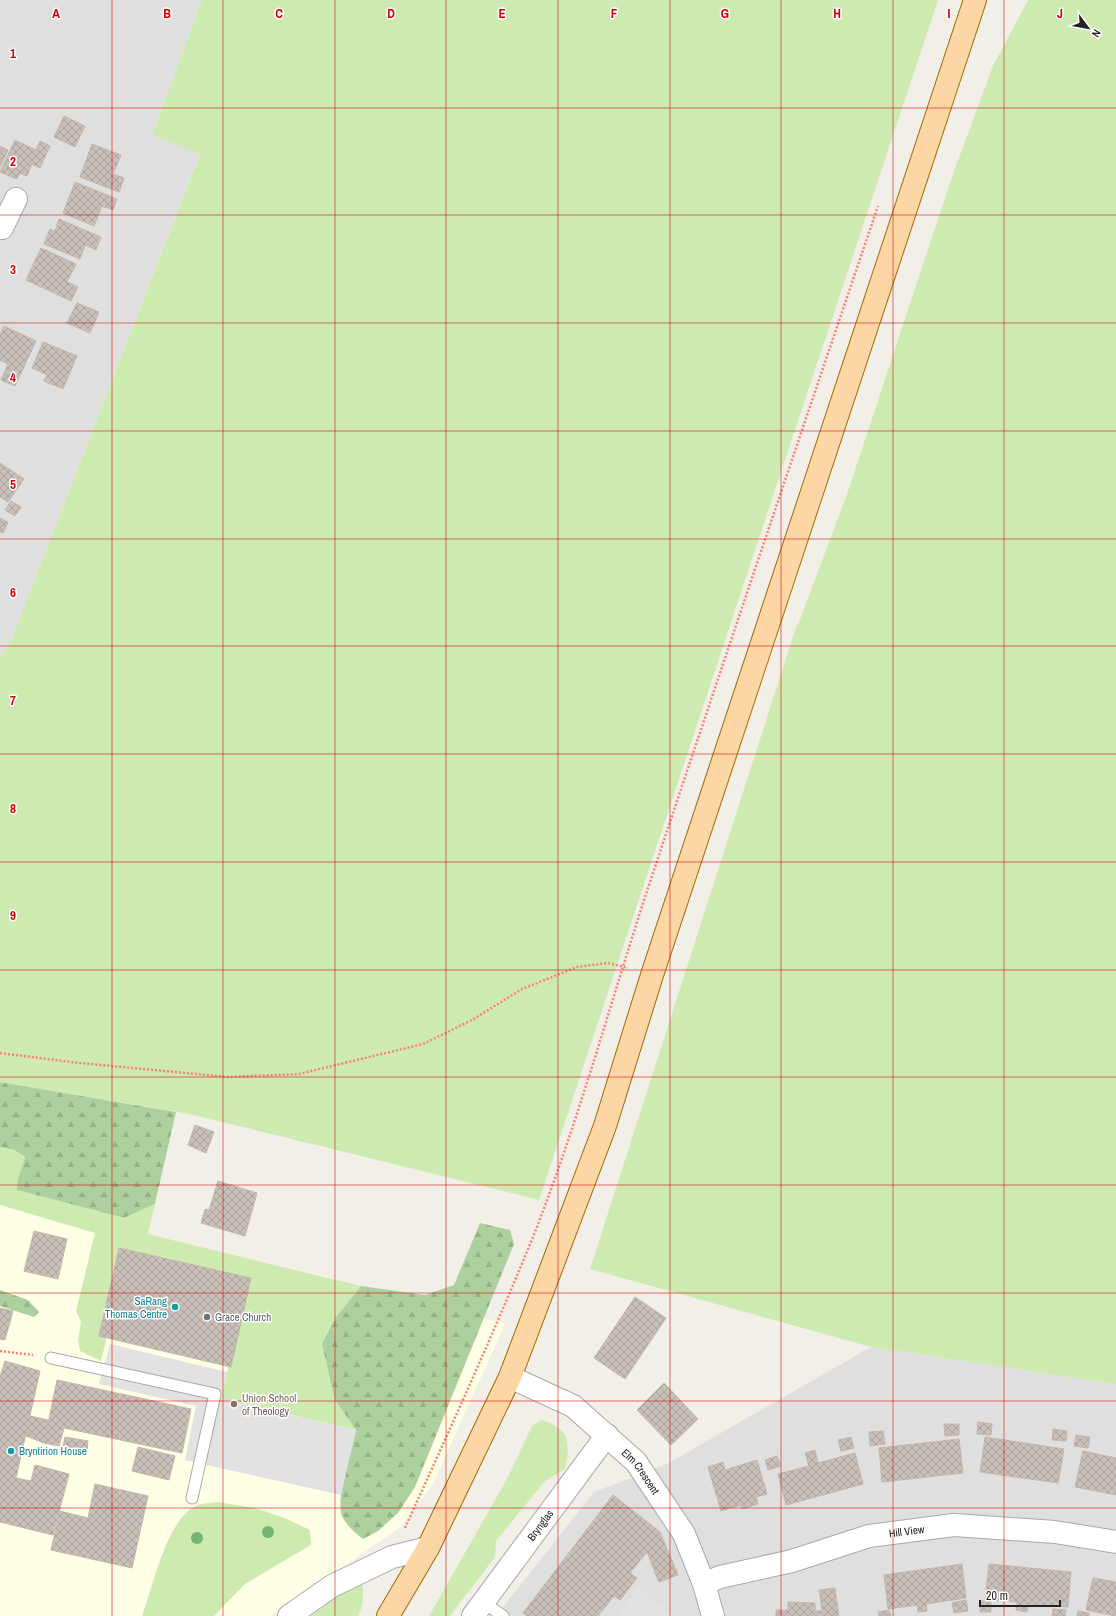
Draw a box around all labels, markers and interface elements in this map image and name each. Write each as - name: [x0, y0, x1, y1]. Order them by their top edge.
- text: A: [52, 5, 60, 22]
- text: B: [163, 5, 171, 22]
- text: C: [275, 5, 283, 22]
- text: D: [387, 5, 395, 22]
- text: E: [498, 5, 506, 22]
- text: F: [611, 5, 618, 22]
- text: G: [721, 5, 729, 22]
- text: H: [833, 5, 841, 22]
- text: I: [948, 5, 951, 22]
- text: J: [1057, 5, 1063, 22]
- north arrow: [1068, 8, 1108, 48]
- text: N: [1089, 27, 1104, 40]
- text: 1: [10, 45, 16, 62]
- text: 2: [10, 153, 16, 170]
- text: 3: [10, 261, 16, 278]
- text: 4: [10, 369, 16, 386]
- text: 5: [10, 476, 16, 493]
- text: 6: [10, 584, 16, 601]
- text: 7: [10, 692, 16, 709]
- text: 8: [10, 800, 16, 817]
- text: 9: [10, 907, 16, 924]
- place label: SaRang Thomas Centre: [105, 1294, 167, 1321]
- marker: SaRang Thomas Centre: [170, 1302, 180, 1312]
- place label: Grace Church: [215, 1310, 271, 1324]
- marker: Grace Church: [202, 1312, 212, 1322]
- place label: Union School of Theology: [242, 1391, 296, 1418]
- marker: Union School of Theology: [229, 1399, 239, 1409]
- place label: Bryntirion House: [19, 1444, 87, 1458]
- marker: Bryntirion House: [6, 1446, 16, 1456]
- street label: Elm Crescent: [619, 1446, 663, 1497]
- street label: Brynglas: [524, 1506, 557, 1543]
- street label: Hill View: [888, 1522, 925, 1540]
- scale bar: [980, 1582, 1060, 1608]
- text: 20 m: [986, 1588, 1008, 1604]

